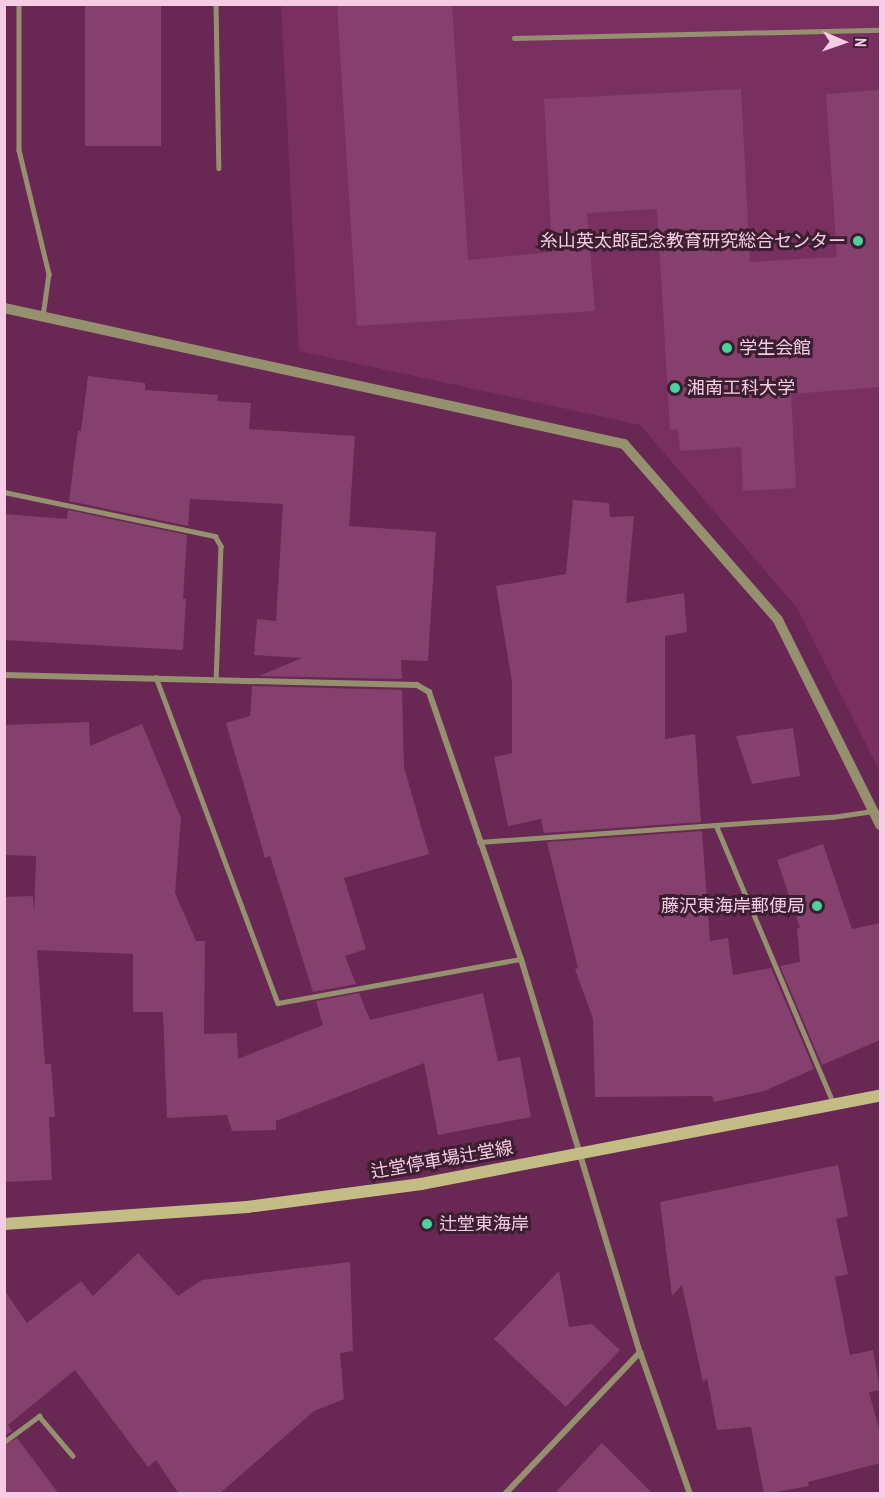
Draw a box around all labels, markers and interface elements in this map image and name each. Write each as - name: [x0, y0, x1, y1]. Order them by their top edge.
- north arrow: [813, 12, 873, 72]
- text: N: [851, 38, 871, 47]
- place label: 糸山英太郎記念教育研究総合センター: [540, 230, 846, 252]
- marker: 糸山英太郎記念教育研究総合センター: [851, 234, 865, 248]
- place label: 学生会館: [739, 337, 811, 359]
- marker: 学生会館: [720, 341, 734, 355]
- place label: 湘南工科大学: [687, 377, 795, 399]
- marker: 湘南工科大学: [668, 381, 682, 395]
- place label: 藤沢東海岸郵便局: [661, 895, 805, 917]
- marker: 藤沢東海岸郵便局: [810, 899, 824, 913]
- street label: 辻堂停車場辻堂線: [369, 1137, 515, 1183]
- place label: 辻堂東海岸: [439, 1213, 529, 1235]
- marker: 辻堂東海岸: [420, 1217, 434, 1231]

